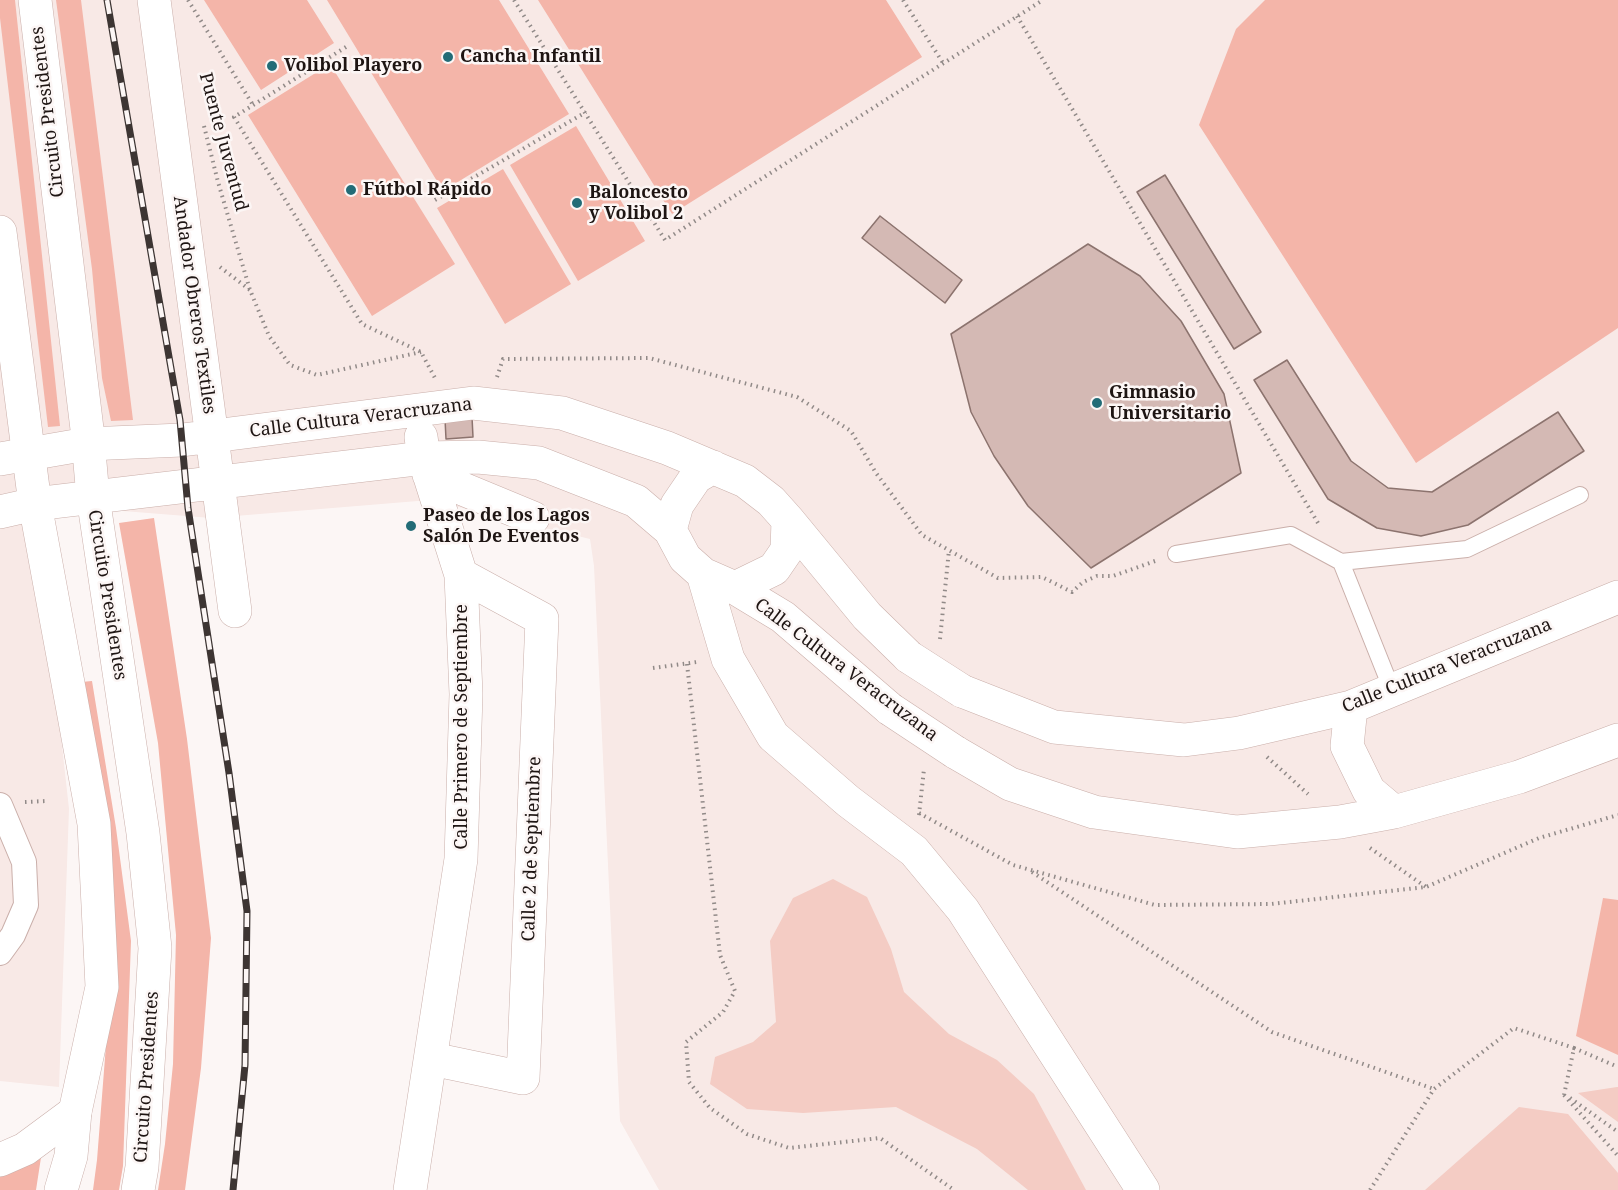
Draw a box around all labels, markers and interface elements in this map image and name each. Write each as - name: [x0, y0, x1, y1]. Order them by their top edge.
- street label: Circuito Presidentes: [27, 25, 69, 199]
- place label: Cancha Infantil: [460, 46, 601, 68]
- marker: Cancha Infantil: [441, 50, 455, 64]
- place label: Volibol Playero: [284, 55, 422, 77]
- marker: Volibol Playero: [265, 59, 279, 73]
- street label: Puente Juventud: [194, 70, 252, 214]
- place label: Fútbol Rápido: [363, 179, 492, 201]
- place label: Baloncesto y Volibol 2: [589, 182, 688, 224]
- marker: Fútbol Rápido: [344, 183, 358, 197]
- street label: Andador Obreros Textiles: [168, 195, 220, 415]
- marker: Baloncesto y Volibol 2: [570, 196, 584, 210]
- place label: Gimnasio Universitario: [1109, 382, 1231, 424]
- street label: Calle Cultura Veracruzana: [248, 394, 474, 442]
- marker: Gimnasio Universitario: [1090, 396, 1104, 410]
- place label: Paseo de los Lagos Salón De Eventos: [423, 505, 590, 548]
- street label: Circuito Presidentes: [83, 508, 131, 682]
- marker: Paseo de los Lagos Salón De Eventos: [404, 519, 418, 533]
- street label: Calle Cultura Veracruzana: [750, 594, 942, 746]
- street label: Calle Primero de Septiembre: [451, 604, 473, 850]
- street label: Calle Cultura Veracruzana: [1339, 614, 1555, 718]
- street label: Calle 2 de Septiembre: [518, 756, 546, 942]
- street label: Circuito Presidentes: [130, 990, 164, 1164]

